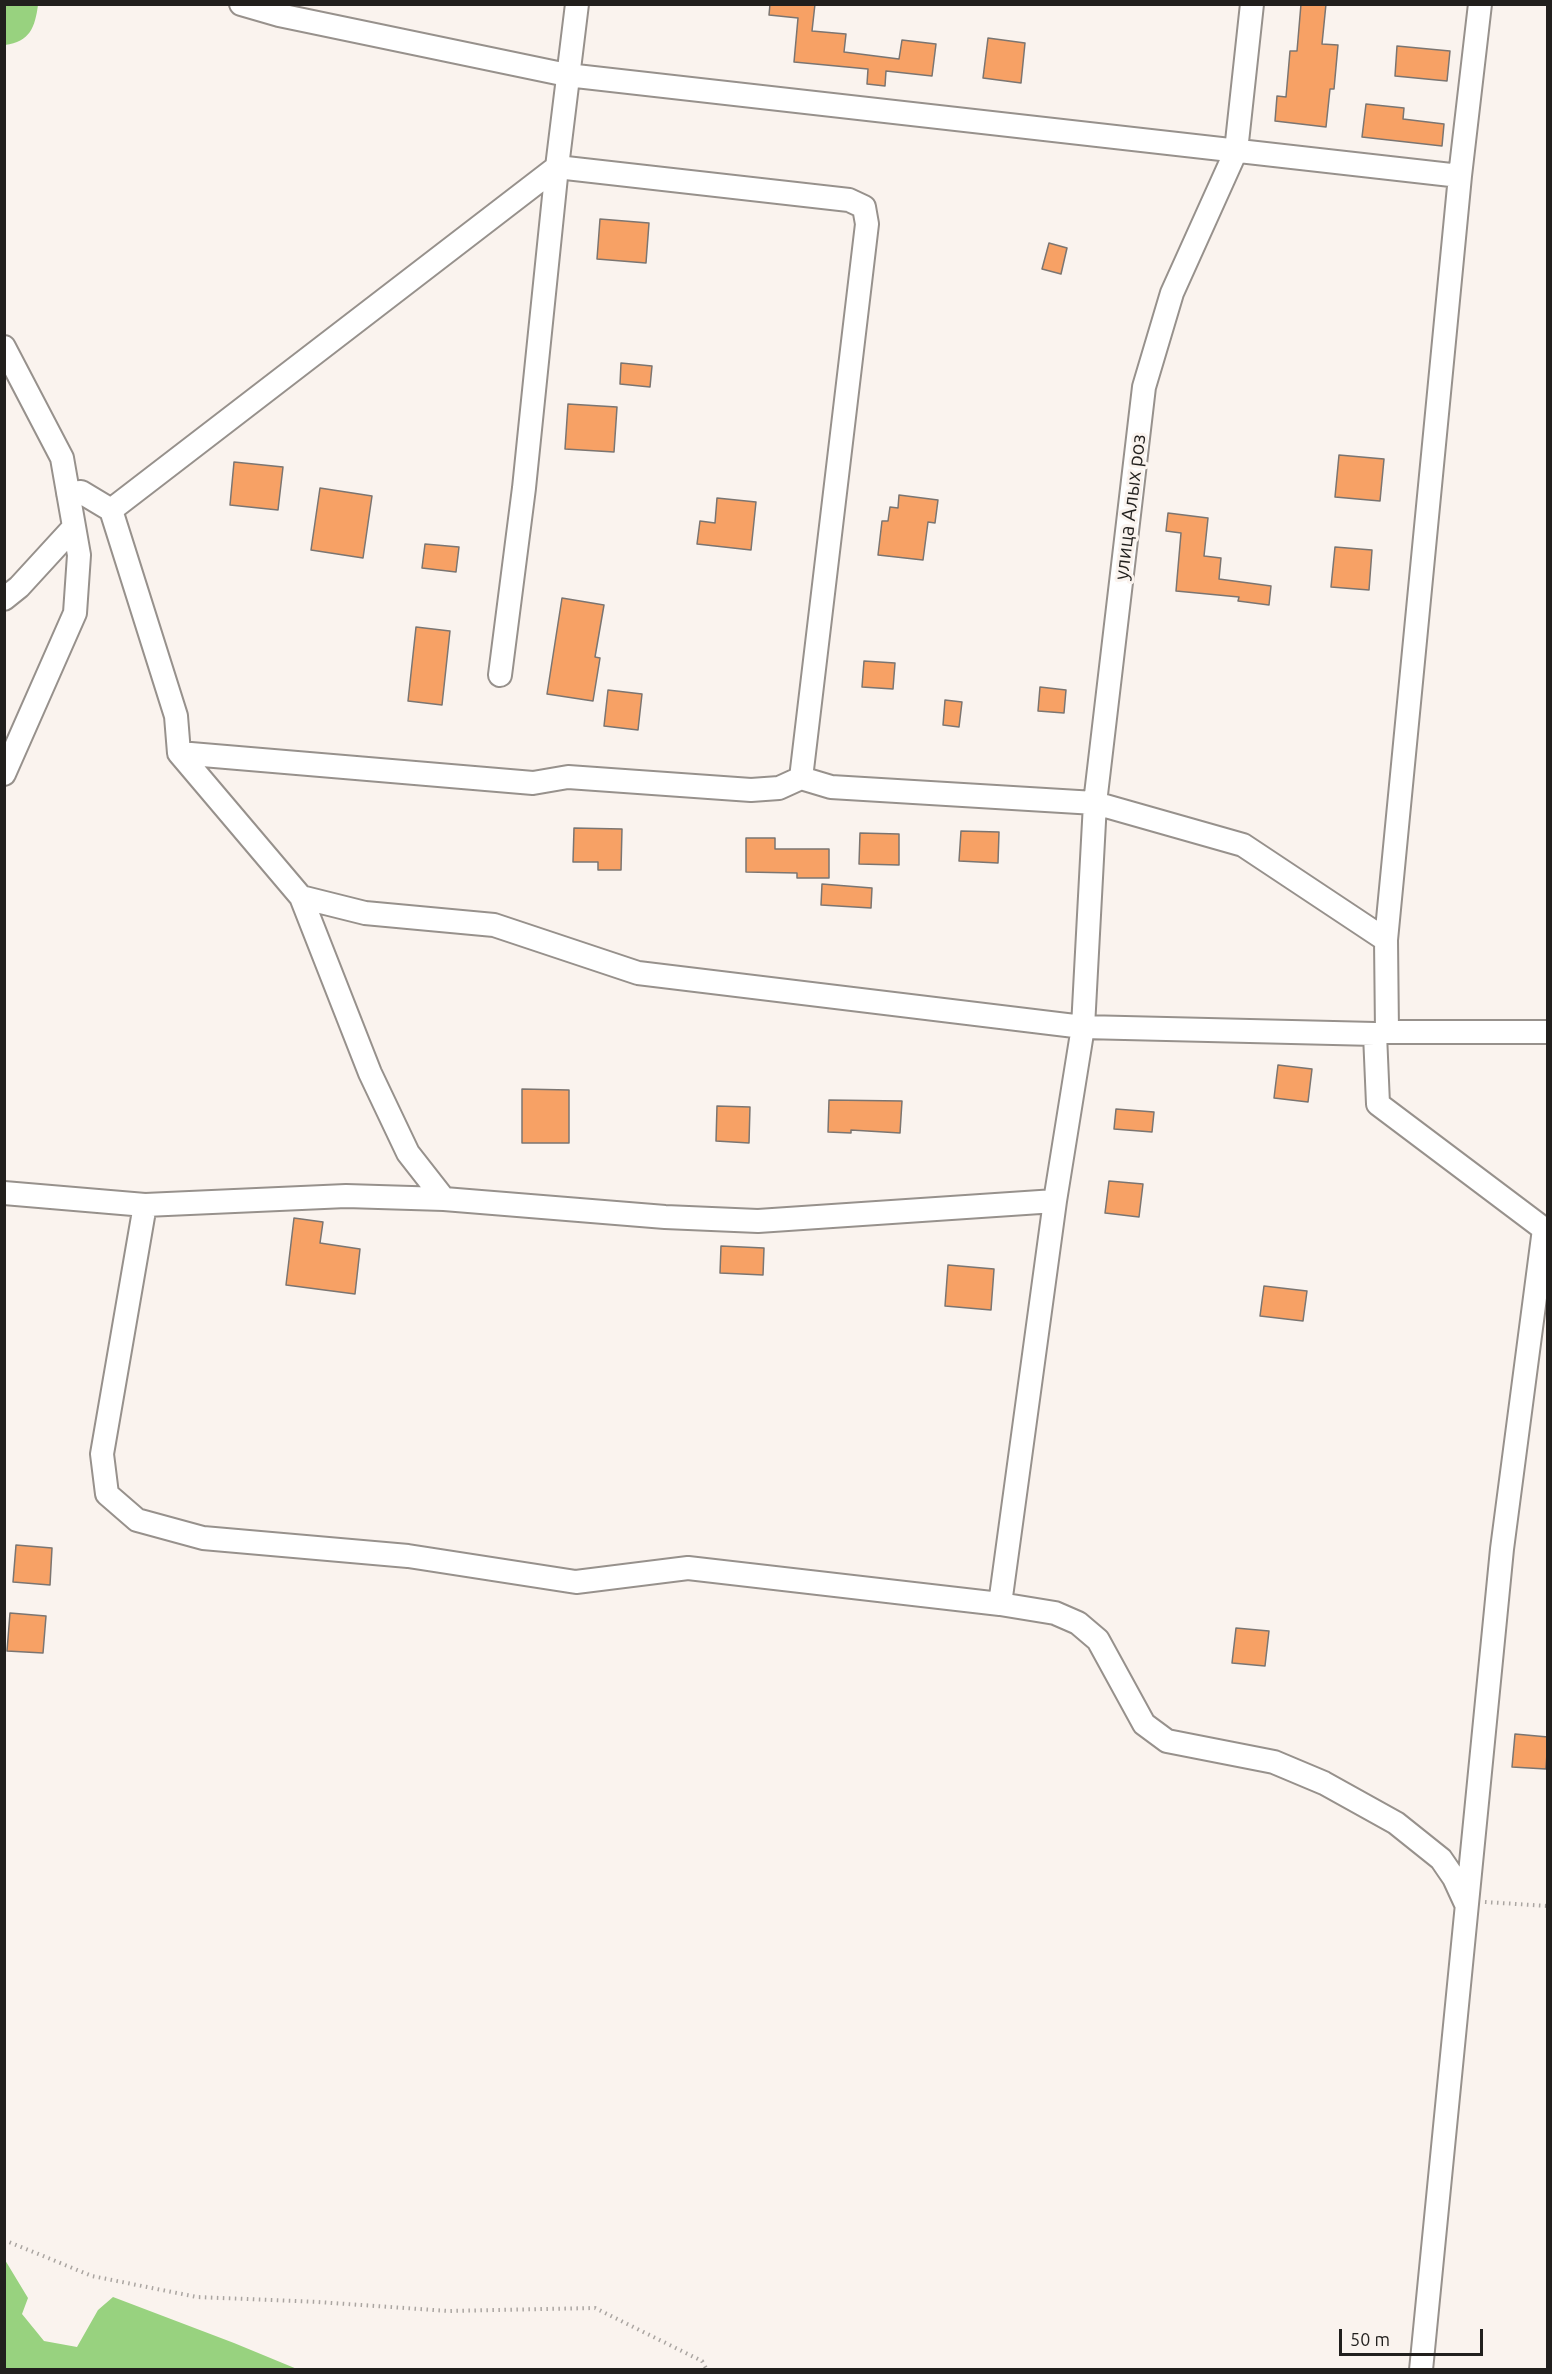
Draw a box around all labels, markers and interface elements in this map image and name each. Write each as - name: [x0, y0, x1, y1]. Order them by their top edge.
- street label: улица Алых роз: [1109, 433, 1151, 581]
- scale bar: [1342, 2317, 1486, 2355]
- text: 50 m: [1350, 2329, 1390, 2349]

